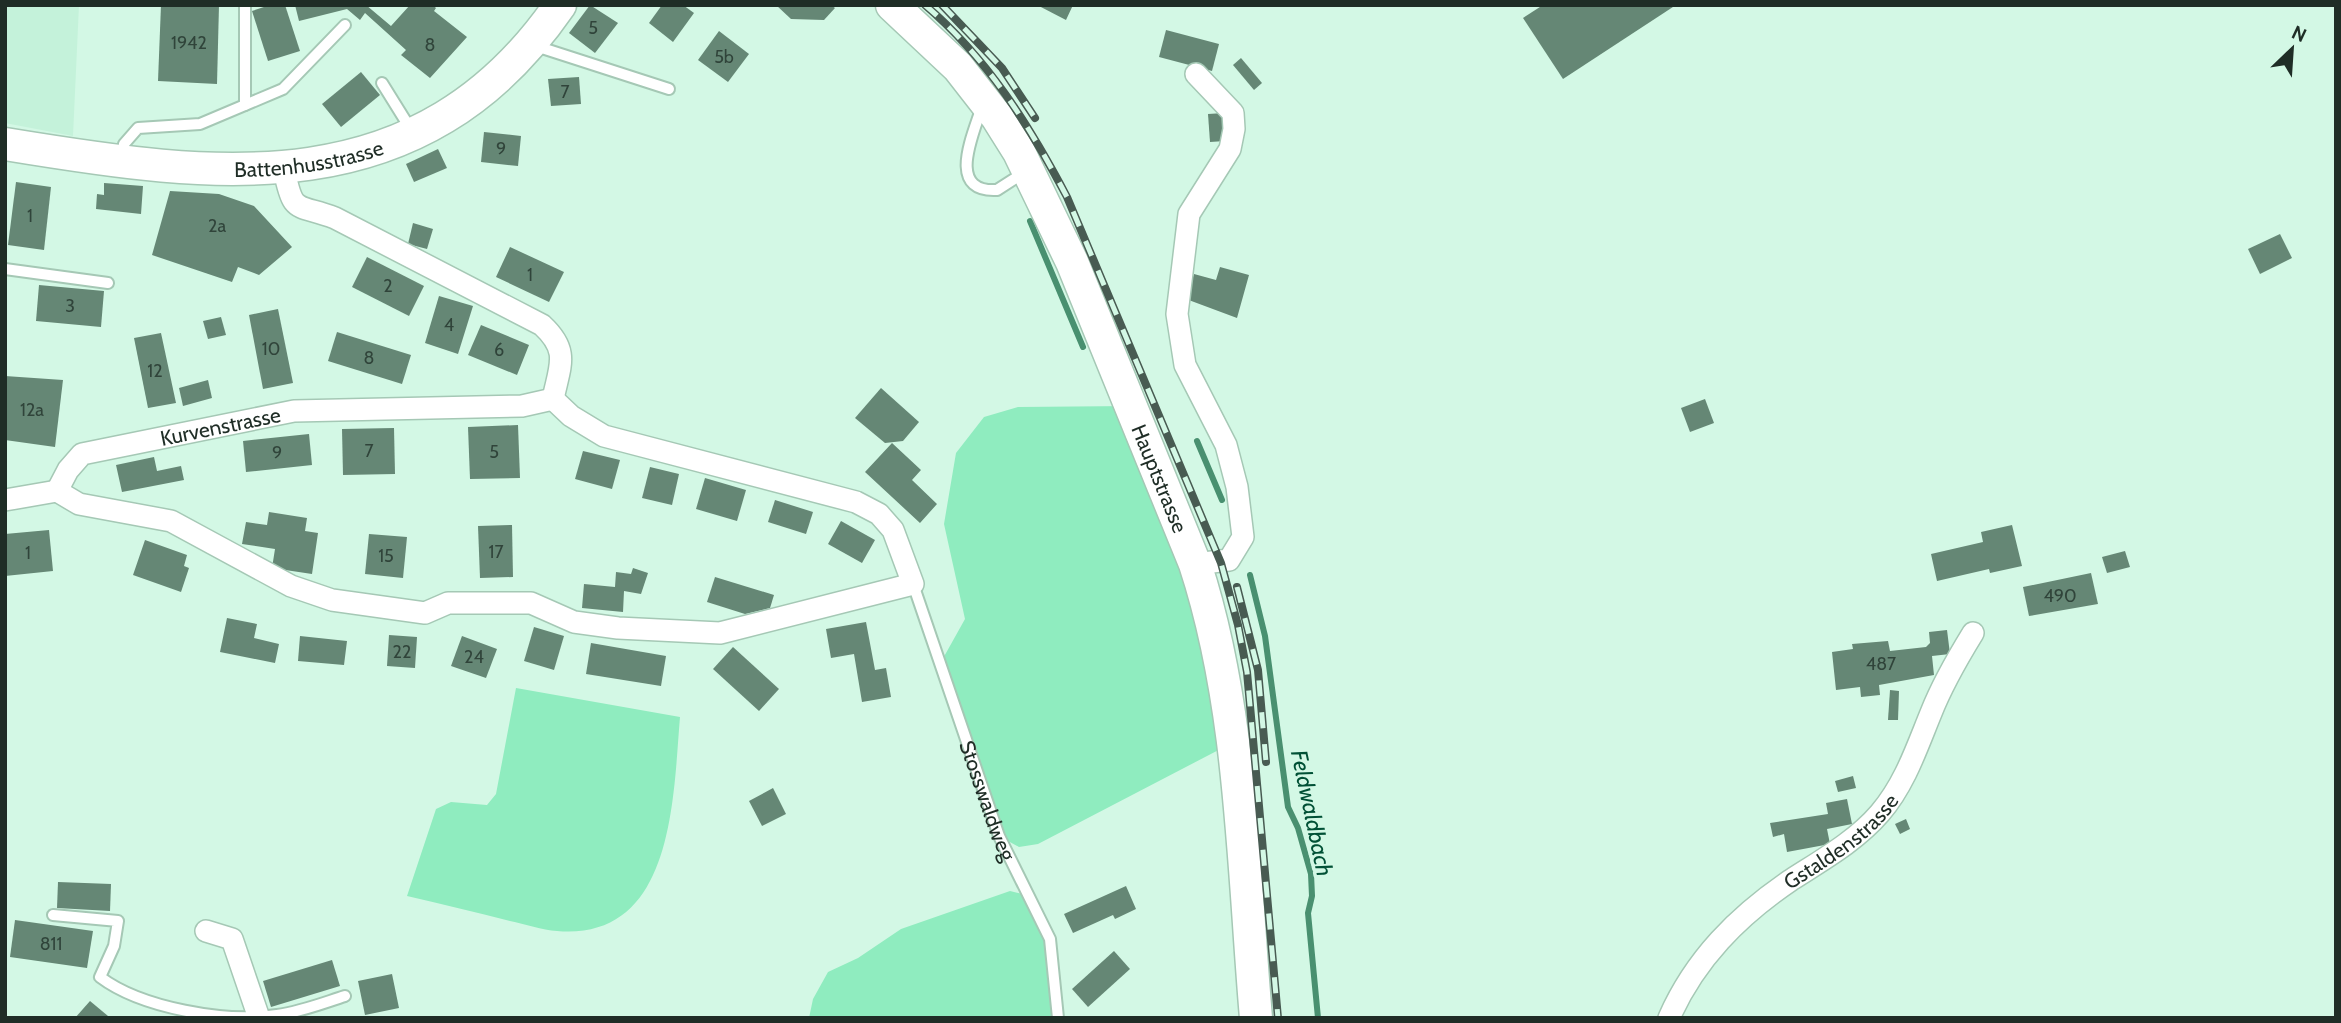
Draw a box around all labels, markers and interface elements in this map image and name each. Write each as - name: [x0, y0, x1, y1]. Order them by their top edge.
- north arrow: [2257, 14, 2327, 84]
- house number: 5: [588, 17, 598, 39]
- text: N: [2288, 21, 2310, 47]
- house number: 1942: [171, 32, 207, 54]
- house number: 8: [425, 34, 435, 56]
- house number: 5b: [714, 46, 734, 68]
- house number: 7: [560, 81, 570, 103]
- street label: Battenhusstrasse: [234, 134, 386, 181]
- house number: 9: [496, 138, 506, 160]
- house number: 1: [27, 205, 33, 227]
- house number: 2a: [208, 215, 226, 237]
- house number: 1: [527, 264, 533, 286]
- house number: 2: [383, 275, 393, 297]
- house number: 3: [65, 295, 75, 317]
- house number: 4: [444, 314, 454, 336]
- house number: 10: [262, 338, 280, 360]
- house number: 6: [494, 339, 504, 361]
- house number: 8: [364, 347, 374, 369]
- house number: 12: [147, 360, 163, 382]
- house number: 12a: [20, 399, 44, 421]
- street label: Kurvenstrasse: [158, 402, 283, 450]
- street label: Hauptstrasse: [1127, 420, 1193, 536]
- house number: 7: [364, 440, 374, 462]
- house number: 5: [489, 441, 499, 463]
- house number: 9: [272, 442, 282, 464]
- house number: 17: [489, 541, 503, 563]
- house number: 1: [25, 542, 31, 564]
- house number: 15: [378, 545, 394, 567]
- house number: 490: [2043, 585, 2077, 607]
- house number: 22: [393, 641, 411, 663]
- house number: 24: [464, 646, 484, 668]
- house number: 487: [1866, 653, 1896, 675]
- street label: Stosswaldweg: [955, 737, 1022, 865]
- water label: Feldwaldbach: [1285, 747, 1339, 879]
- street label: Gstaldenstrasse: [1779, 789, 1903, 894]
- house number: 811: [40, 933, 62, 955]

